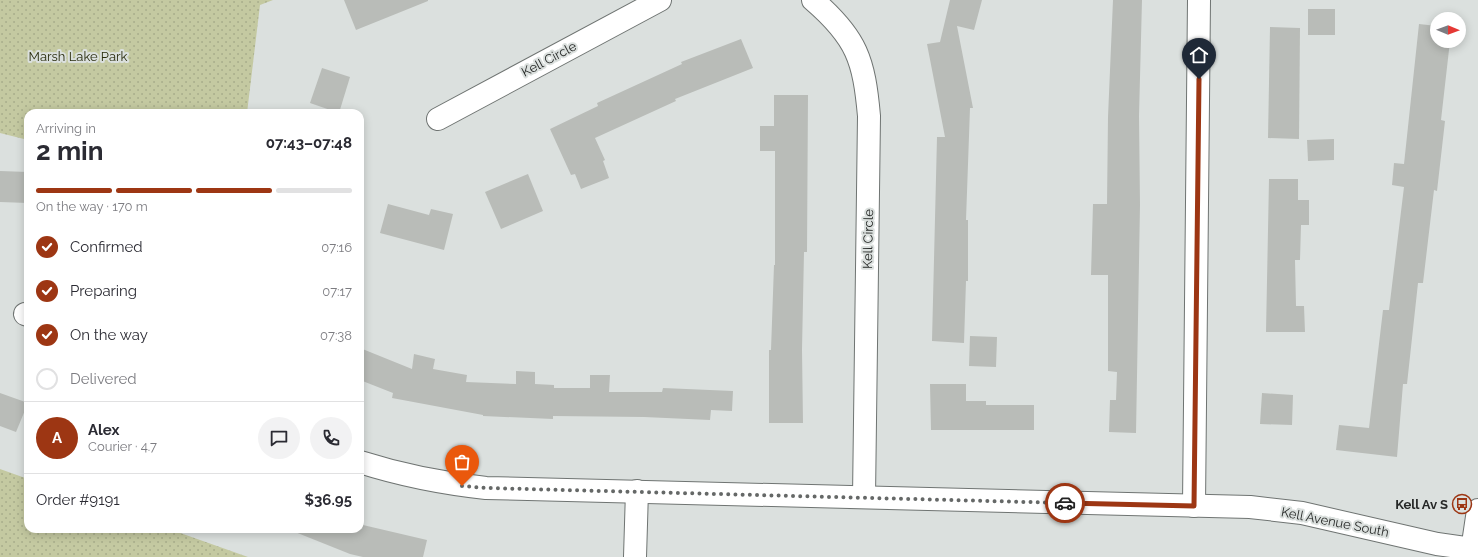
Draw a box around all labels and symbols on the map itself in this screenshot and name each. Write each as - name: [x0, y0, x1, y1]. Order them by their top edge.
- north arrow: [1430, 12, 1466, 48]
- street label: Kell Circle: [519, 38, 579, 80]
- pin: [1182, 38, 1216, 79]
- park label: Marsh Lake Park: [29, 49, 128, 64]
- street label: Kell Circle: [860, 209, 876, 269]
- pin: [445, 445, 479, 486]
- courier: [1045, 483, 1085, 523]
- bus stop icon: Kell Av S: [1451, 493, 1473, 515]
- place label: Kell Av S: [1395, 497, 1448, 512]
- street label: Kell Avenue South: [1280, 504, 1390, 540]

